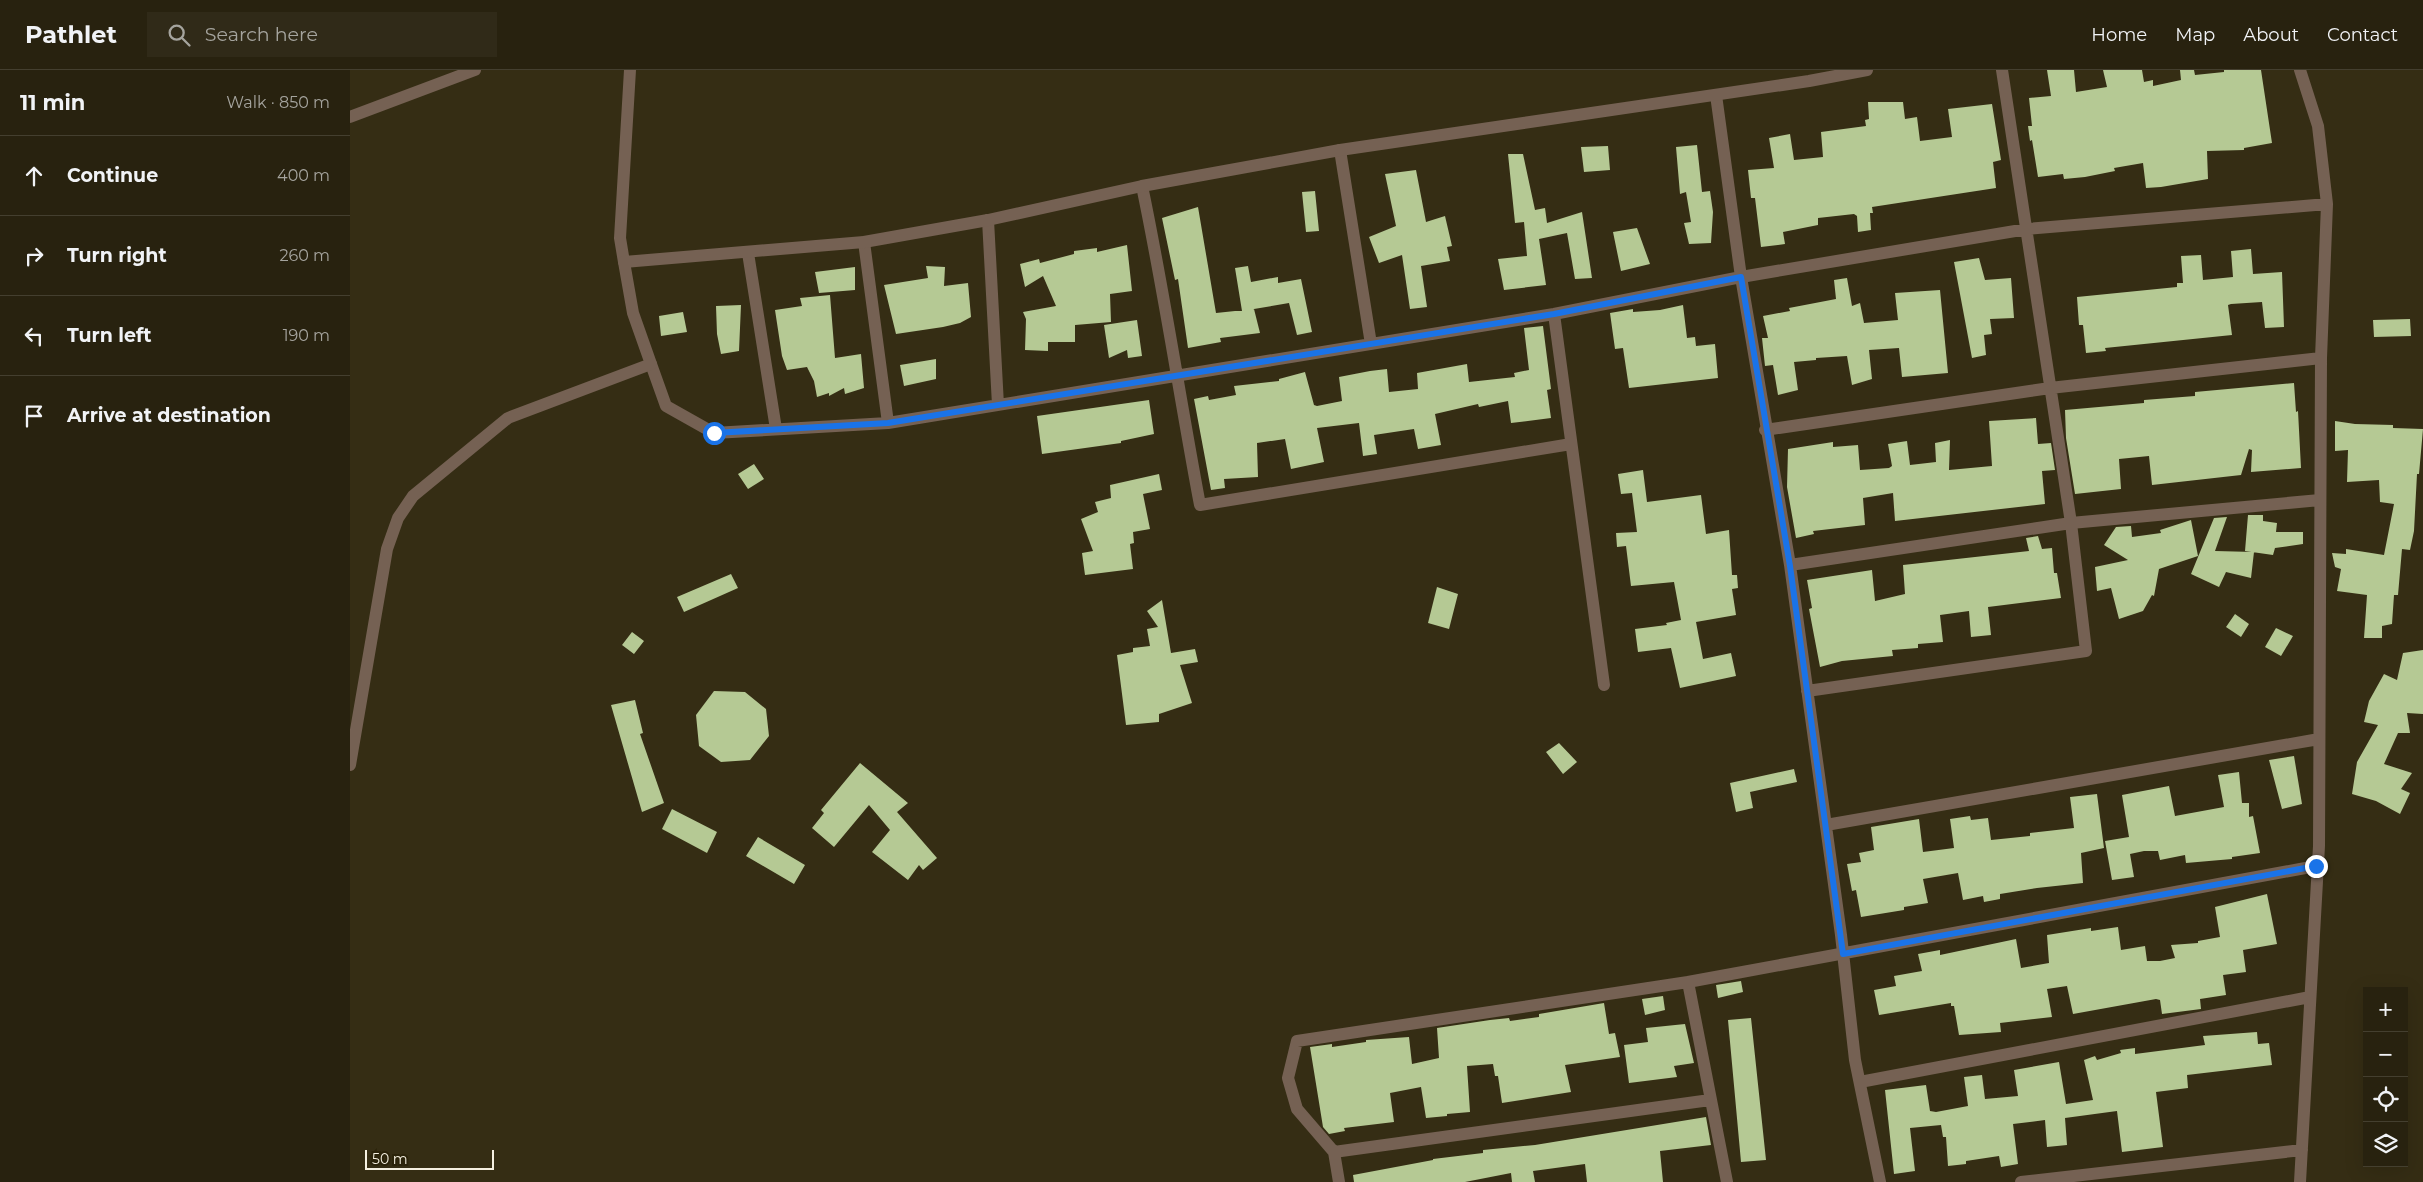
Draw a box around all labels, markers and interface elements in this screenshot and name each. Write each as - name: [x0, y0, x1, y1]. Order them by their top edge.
- search box: [147, 12, 497, 57]
- text: Pathlet: [25, 20, 117, 49]
- icon: search: [165, 21, 193, 49]
- text: Search here: [205, 23, 318, 46]
- text: Home: [2091, 24, 2147, 46]
- text: Map: [2175, 24, 2215, 46]
- text: About: [2243, 24, 2299, 46]
- text: Contact: [2327, 24, 2398, 46]
- text: 11 min: [20, 90, 85, 115]
- text: Walk · 850 m: [226, 93, 330, 112]
- icon: ahead: [20, 162, 48, 190]
- text: Continue: [67, 164, 158, 187]
- text: 400 m: [277, 166, 330, 185]
- icon: right: [20, 242, 48, 270]
- text: Turn right: [67, 244, 167, 267]
- text: 260 m: [279, 246, 330, 265]
- icon: left: [20, 322, 48, 350]
- text: Turn left: [67, 324, 152, 347]
- text: 190 m: [283, 326, 330, 345]
- icon: arrive: [20, 402, 48, 430]
- text: Arrive at destination: [67, 404, 271, 427]
- route start: [703, 422, 726, 445]
- route end: [2305, 855, 2328, 878]
- map controls: [2363, 987, 2408, 1167]
- button: +: [2363, 987, 2408, 1032]
- button: −: [2363, 1032, 2408, 1077]
- button: locate: [2363, 1077, 2408, 1122]
- button: layers: [2363, 1122, 2408, 1167]
- scale bar: [365, 1147, 494, 1170]
- text: 50 m: [372, 1150, 408, 1168]

